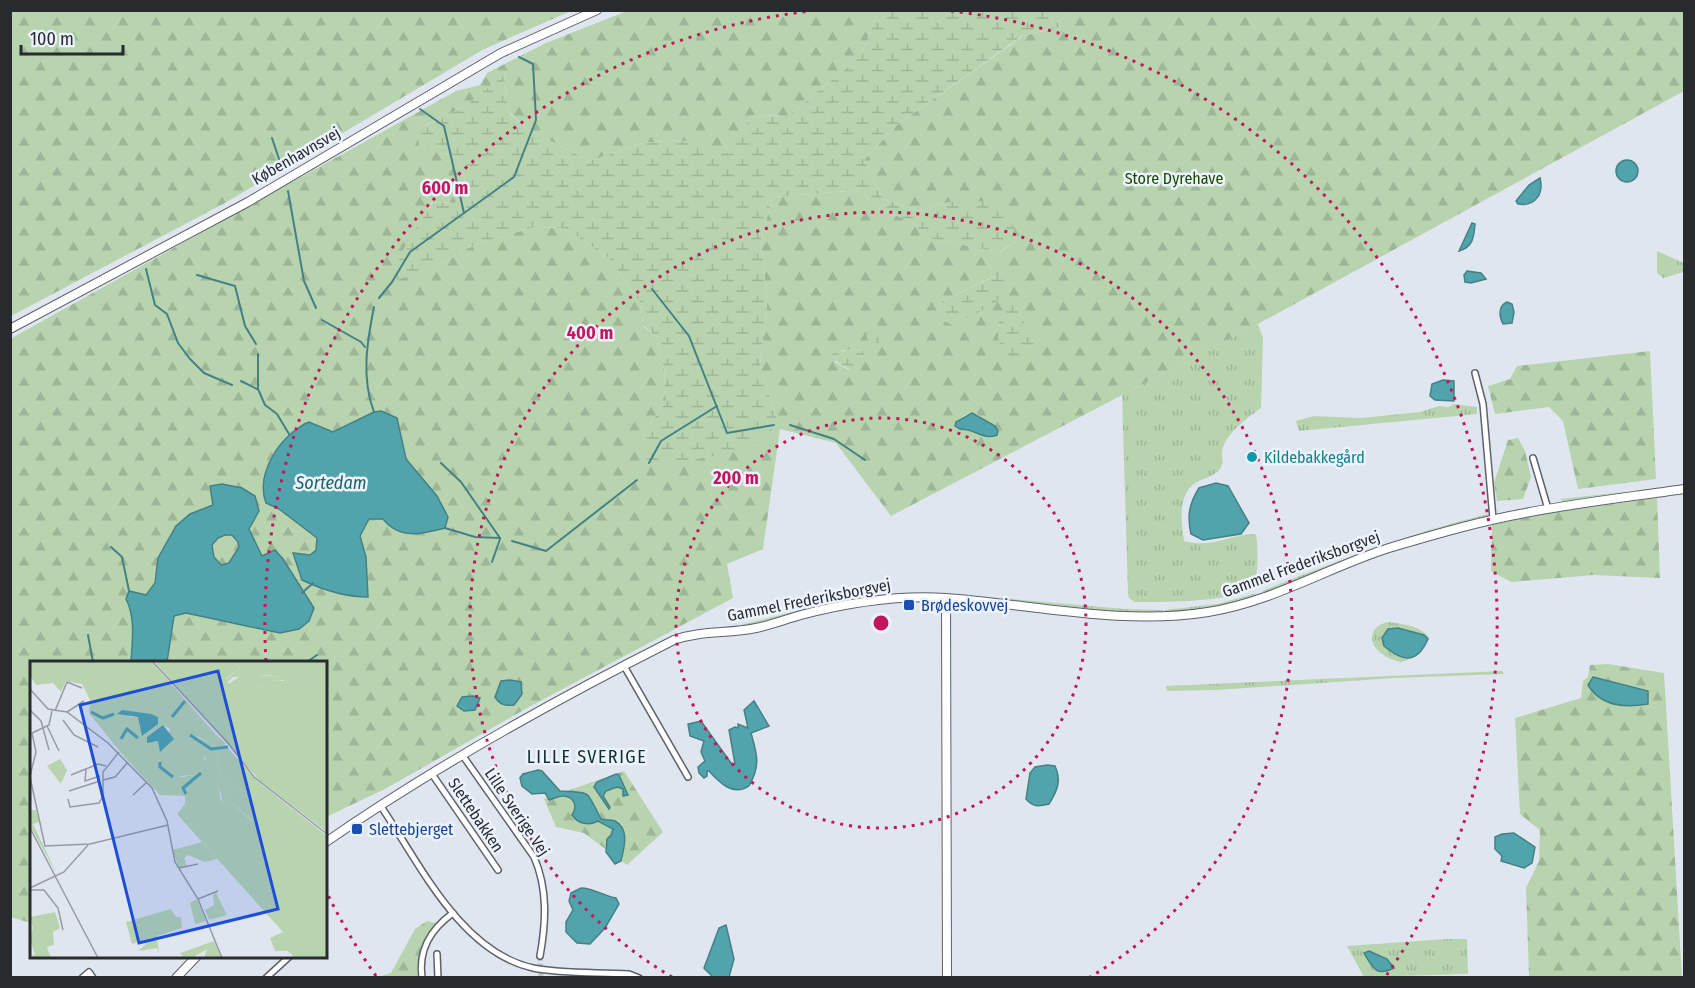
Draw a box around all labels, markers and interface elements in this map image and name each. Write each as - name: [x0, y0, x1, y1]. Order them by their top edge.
- scale bar: [21, 18, 123, 56]
- text: 100 m: [30, 28, 74, 50]
- street label: Københavnsvej: [249, 123, 343, 189]
- park label: Store Dyrehave: [1125, 169, 1223, 188]
- text: 600 m: [422, 177, 468, 199]
- text: 400 m: [567, 322, 613, 344]
- place label: Kildebakkegård: [1264, 448, 1365, 467]
- marker: Kildebakkegård: [1245, 450, 1259, 464]
- text: 200 m: [712, 467, 759, 489]
- water label: Sortedam: [294, 472, 367, 494]
- street label: Gammel Frederiksborgvej: [1220, 527, 1382, 601]
- street label: Gammel Frederiksborgvej: [726, 575, 892, 625]
- place label: Brødeskovvej: [921, 596, 1008, 615]
- marker: Brødeskovvej: [902, 598, 916, 612]
- centre of rings: [871, 613, 891, 633]
- inset map: [30, 661, 327, 958]
- district label: LILLE SVERIGE: [527, 746, 647, 768]
- street label: Lille Sverige Vej: [481, 764, 553, 860]
- street label: Slettebakken: [444, 774, 508, 856]
- place label: Slettebjerget: [369, 820, 454, 839]
- marker: Slettebjerget: [350, 822, 364, 836]

